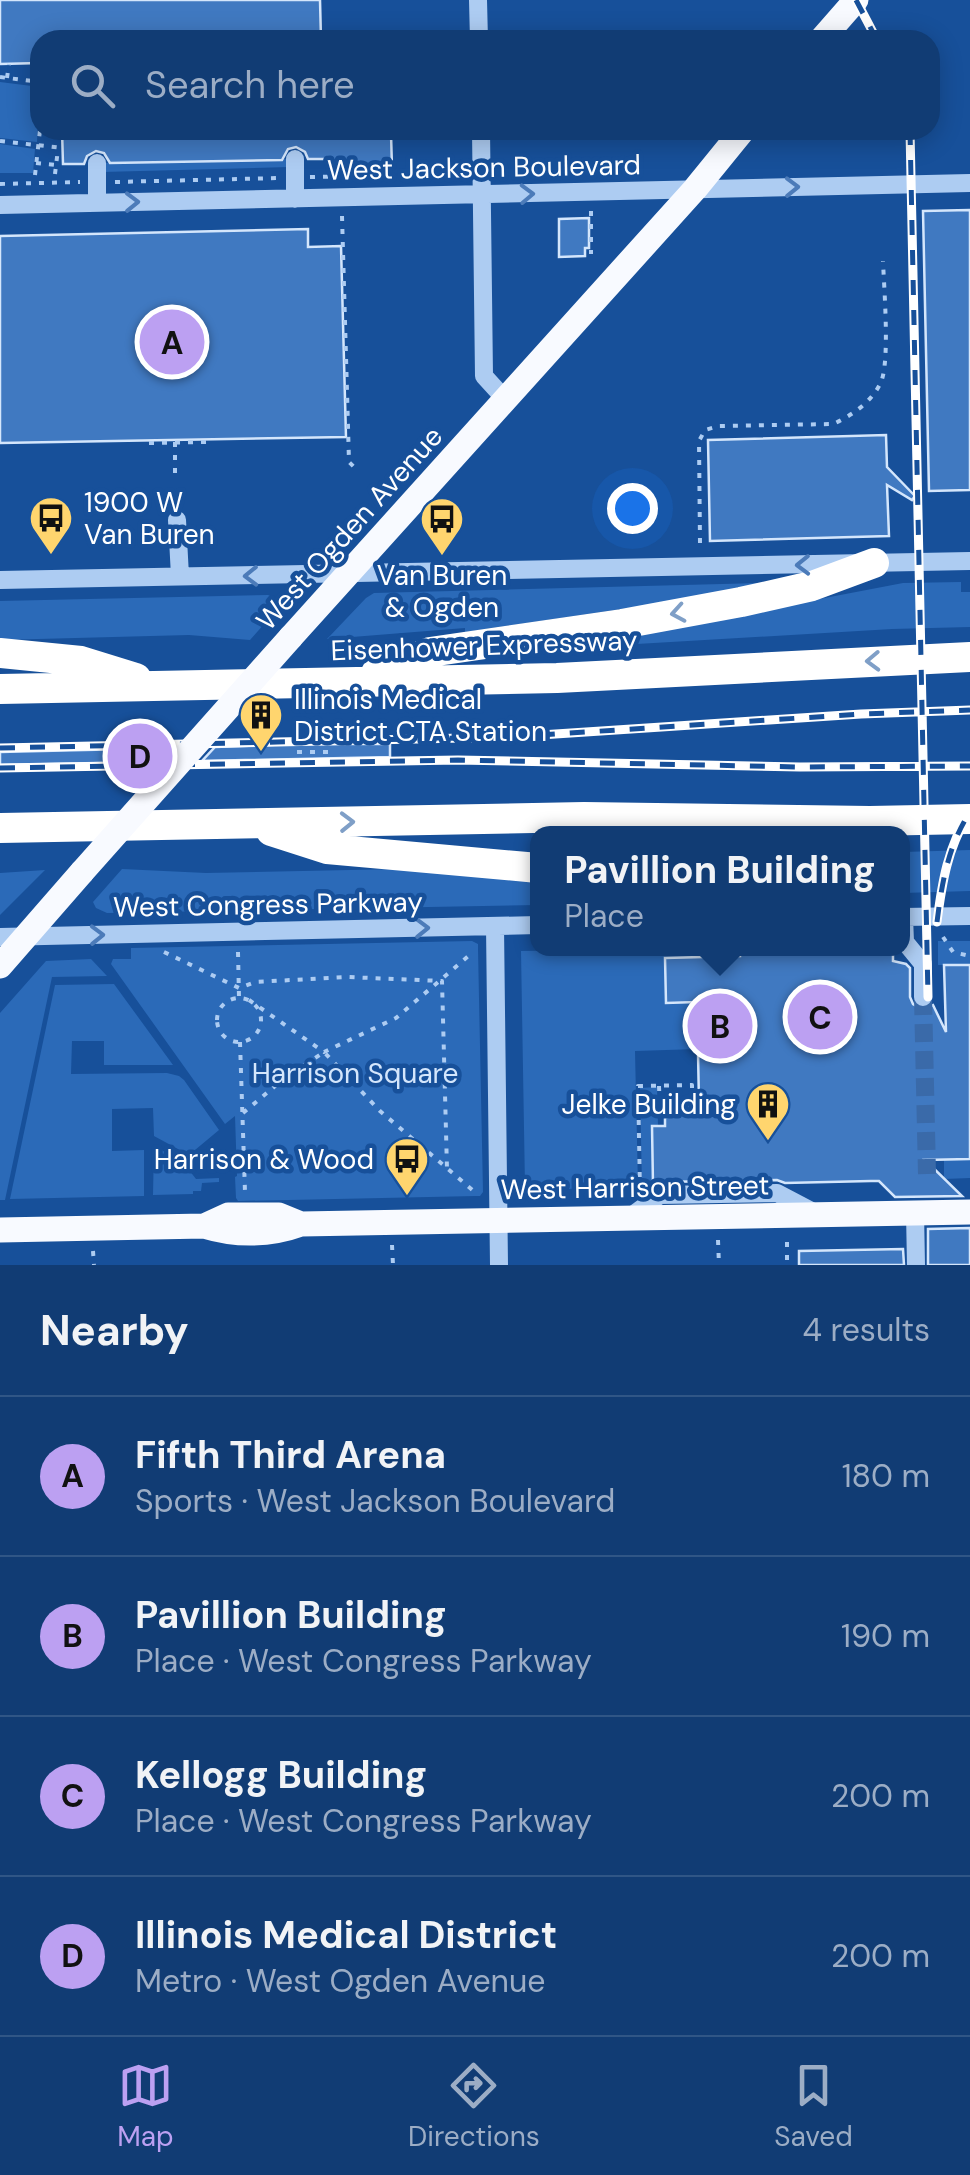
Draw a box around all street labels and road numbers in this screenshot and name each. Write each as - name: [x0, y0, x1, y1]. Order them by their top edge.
- street label: West Jackson Boulevard: [327, 146, 641, 189]
- street label: West Ogden Avenue: [248, 418, 451, 638]
- street label: Eisenhower Expressway: [330, 622, 638, 669]
- street label: West Congress Parkway: [113, 883, 423, 926]
- street label: West Harrison Street: [500, 1167, 770, 1208]

